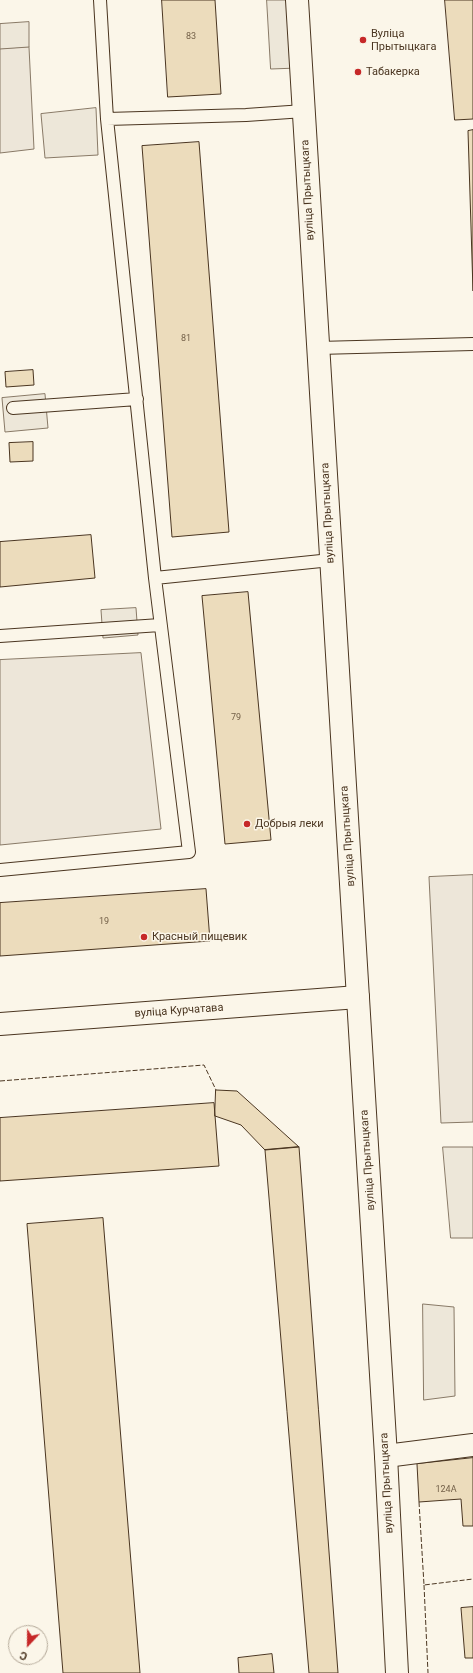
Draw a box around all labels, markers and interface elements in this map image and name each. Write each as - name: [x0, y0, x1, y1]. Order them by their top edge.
- place label: Вуліца Прытыцкага: [371, 27, 436, 53]
- house number: 83: [186, 32, 196, 42]
- marker: Вуліца Прытыцкага: [358, 35, 368, 45]
- place label: Табакерка: [366, 65, 420, 79]
- marker: Табакерка: [353, 67, 363, 77]
- street label: вуліца Прытыцкага: [299, 139, 317, 241]
- house number: 81: [181, 334, 191, 344]
- street label: вуліца Прытыцкага: [319, 462, 337, 564]
- house number: 79: [231, 713, 241, 723]
- street label: вуліца Прытыцкага: [338, 785, 358, 887]
- place label: Добрыя леки: [255, 817, 324, 831]
- marker: Добрыя леки: [242, 819, 252, 829]
- house number: 19: [99, 917, 109, 927]
- place label: Красный пищевик: [152, 930, 247, 944]
- marker: Красный пищевик: [139, 932, 149, 942]
- street label: вуліца Курчатава: [134, 1001, 224, 1021]
- street label: вуліца Прытыцкага: [358, 1109, 378, 1211]
- street label: вуліца Прытыцкага: [378, 1432, 396, 1534]
- house number: 124А: [435, 1485, 457, 1495]
- north arrow: [8, 1625, 48, 1665]
- text: С: [18, 1648, 29, 1663]

